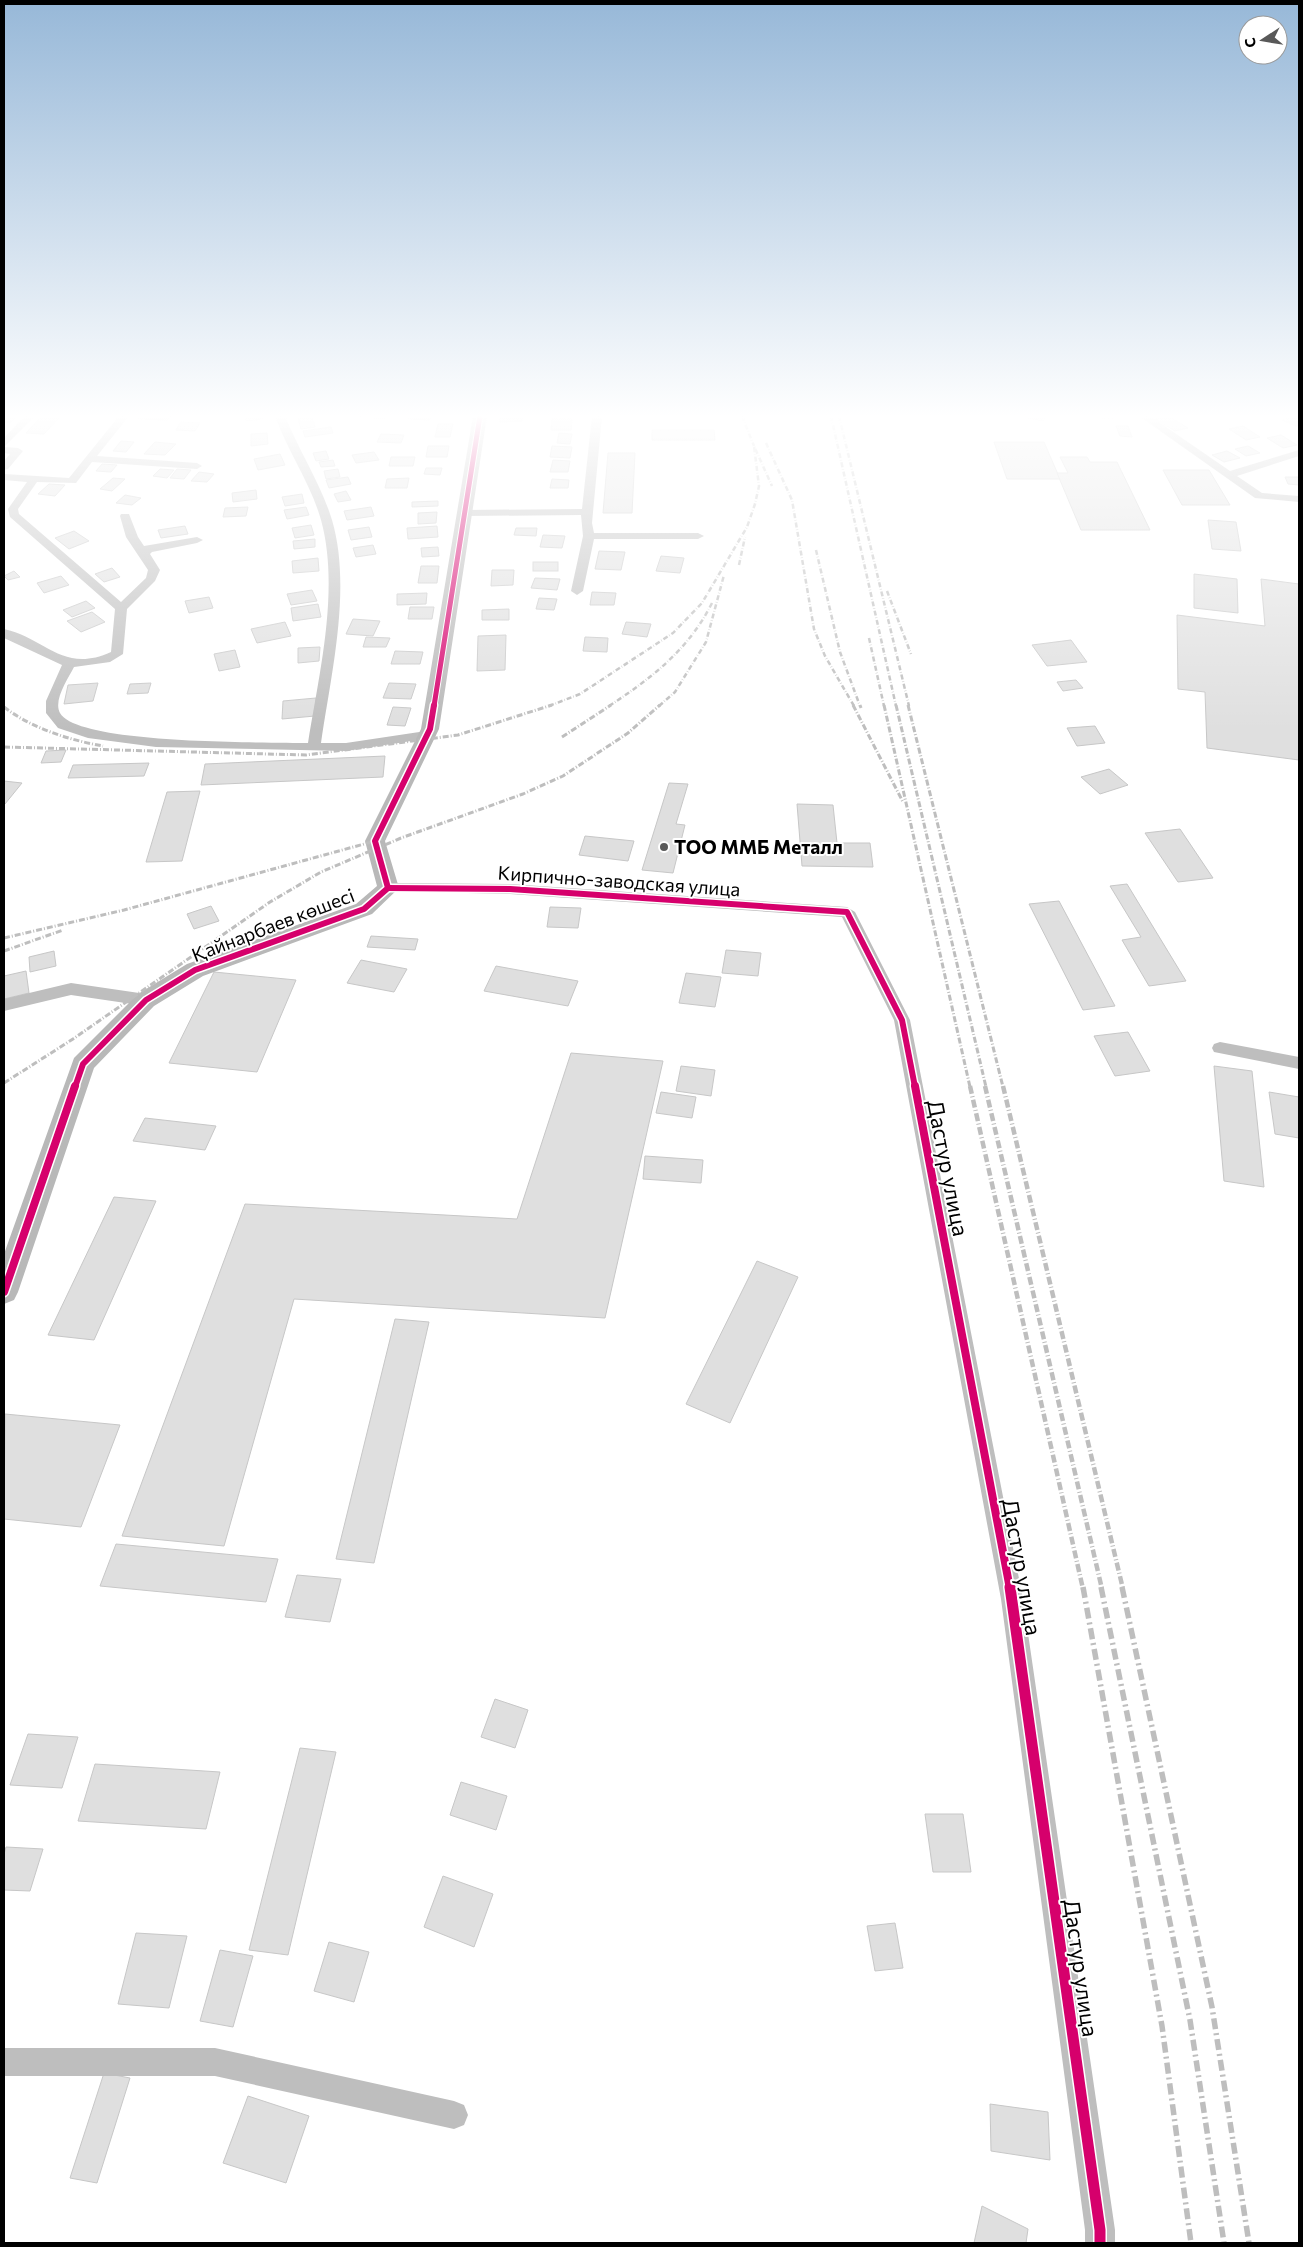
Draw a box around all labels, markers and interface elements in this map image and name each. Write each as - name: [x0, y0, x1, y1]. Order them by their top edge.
- north arrow: [1238, 15, 1288, 65]
- text: С: [1240, 36, 1259, 49]
- place label: ТОО ММБ Металл: [674, 835, 843, 858]
- marker: ТОО ММБ Металл: [658, 841, 670, 853]
- street label: Кирпично-заводская улица: [497, 861, 741, 900]
- street label: Қайнарбаев көшесі: [188, 883, 357, 966]
- street label: Дастур улица: [922, 1097, 975, 1238]
- street label: Дастур улица: [997, 1496, 1048, 1637]
- street label: Дастур улица: [1058, 1897, 1105, 2038]

